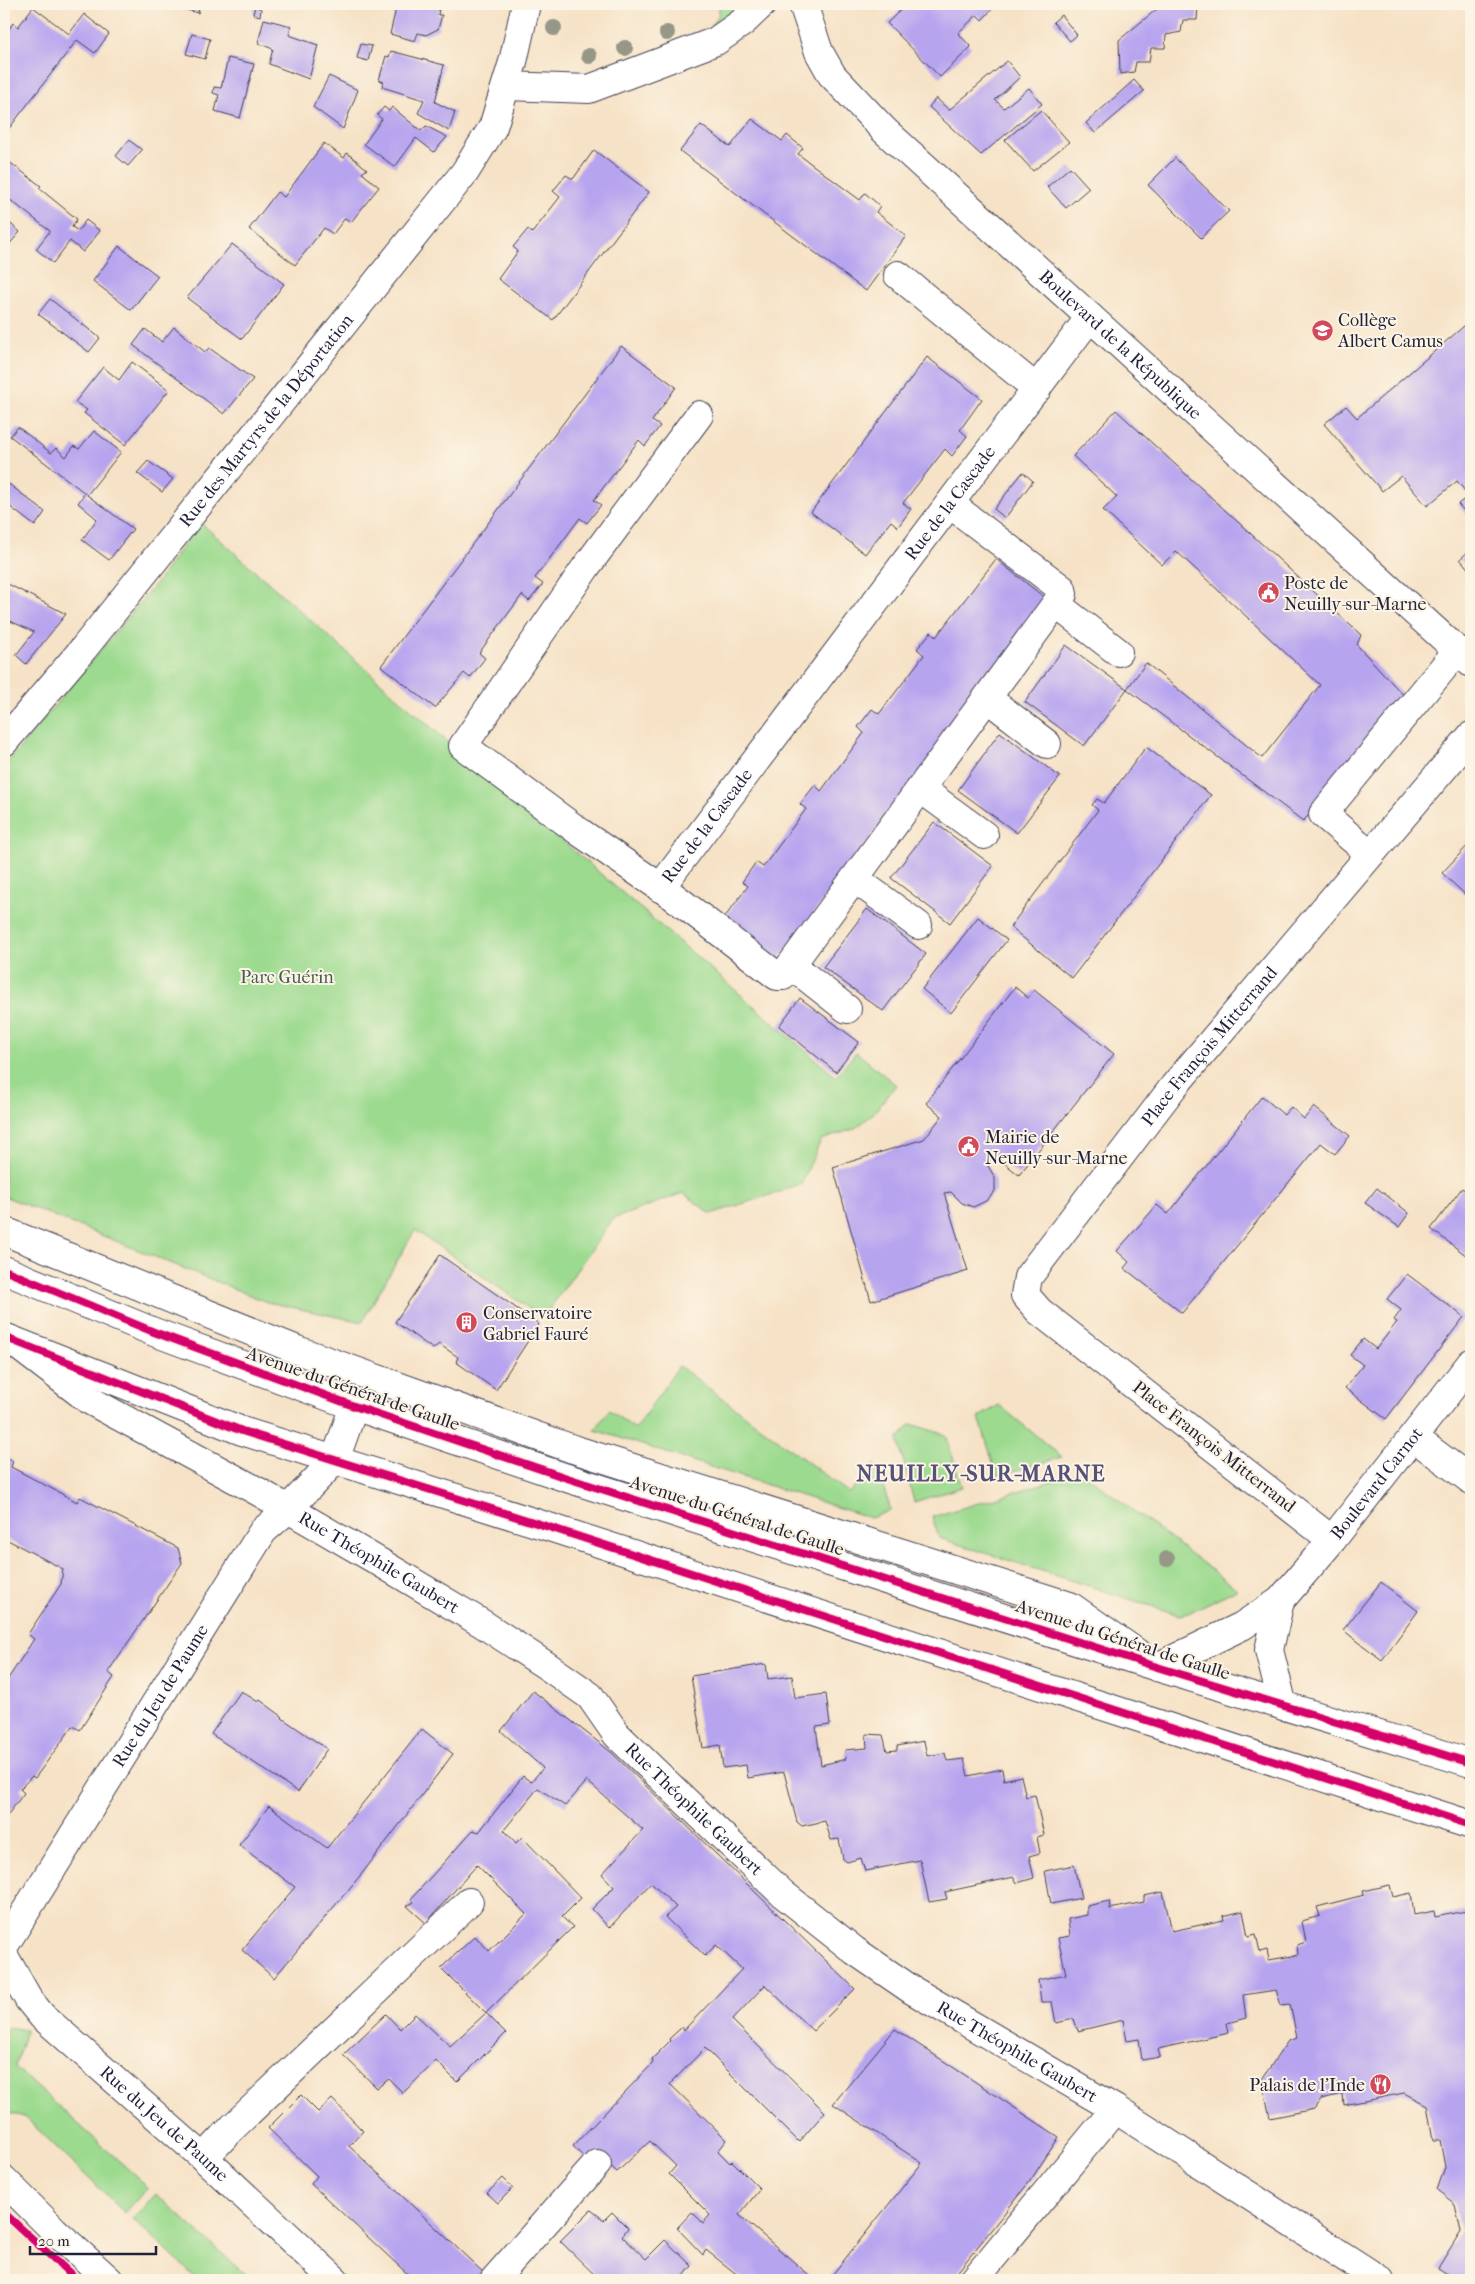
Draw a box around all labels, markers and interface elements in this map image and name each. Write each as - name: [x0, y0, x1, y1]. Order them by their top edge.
- street label: Boulevard de la République: [1035, 266, 1206, 424]
- street label: Rue des Martyrs de la Déportation: [175, 309, 358, 531]
- place label: Collège Albert Camus: [1337, 310, 1443, 352]
- school or university icon: Collège Albert Camus: [1310, 318, 1334, 342]
- street label: Rue de la Cascade: [900, 442, 1000, 564]
- place label: Poste de Neuilly-sur-Marne: [1284, 573, 1426, 615]
- public building icon: Poste de Neuilly-sur-Marne: [1256, 581, 1280, 605]
- street label: Rue de la Cascade: [657, 764, 757, 887]
- street label: Place François Mitterrand: [1137, 962, 1282, 1130]
- park label: Parc Guérin: [240, 967, 334, 988]
- place label: Mairie de Neuilly-sur-Marne: [985, 1127, 1127, 1169]
- public building icon: Mairie de Neuilly-sur-Marne: [957, 1135, 981, 1159]
- place label: Conservatoire Gabriel Fauré: [483, 1303, 592, 1345]
- building icon: Conservatoire Gabriel Fauré: [455, 1311, 479, 1335]
- street label: Avenue du Général de Gaulle: [243, 1342, 462, 1435]
- street label: Place François Mitterrand: [1128, 1377, 1300, 1517]
- street label: Boulevard Carnot: [1326, 1423, 1427, 1544]
- district label: NEUILLY-SUR-MARNE: [856, 1461, 1106, 1487]
- street label: Avenue du Général de Gaulle: [626, 1471, 847, 1561]
- street label: Rue Théophile Gaubert: [295, 1507, 463, 1618]
- street label: Avenue du Général de Gaulle: [1012, 1595, 1233, 1685]
- street label: Rue du Jeu de Paume: [108, 1620, 213, 1771]
- street label: Rue Théophile Gaubert: [621, 1738, 768, 1880]
- street label: Rue Théophile Gaubert: [933, 1996, 1102, 2107]
- street label: Rue du Jeu de Paume: [96, 2061, 233, 2186]
- restaurant icon: Palais de l'Inde: [1369, 2073, 1393, 2097]
- place label: Palais de l'Inde: [1249, 2075, 1365, 2096]
- scale bar: [30, 2224, 156, 2256]
- text: 20 m: [38, 2232, 70, 2250]

